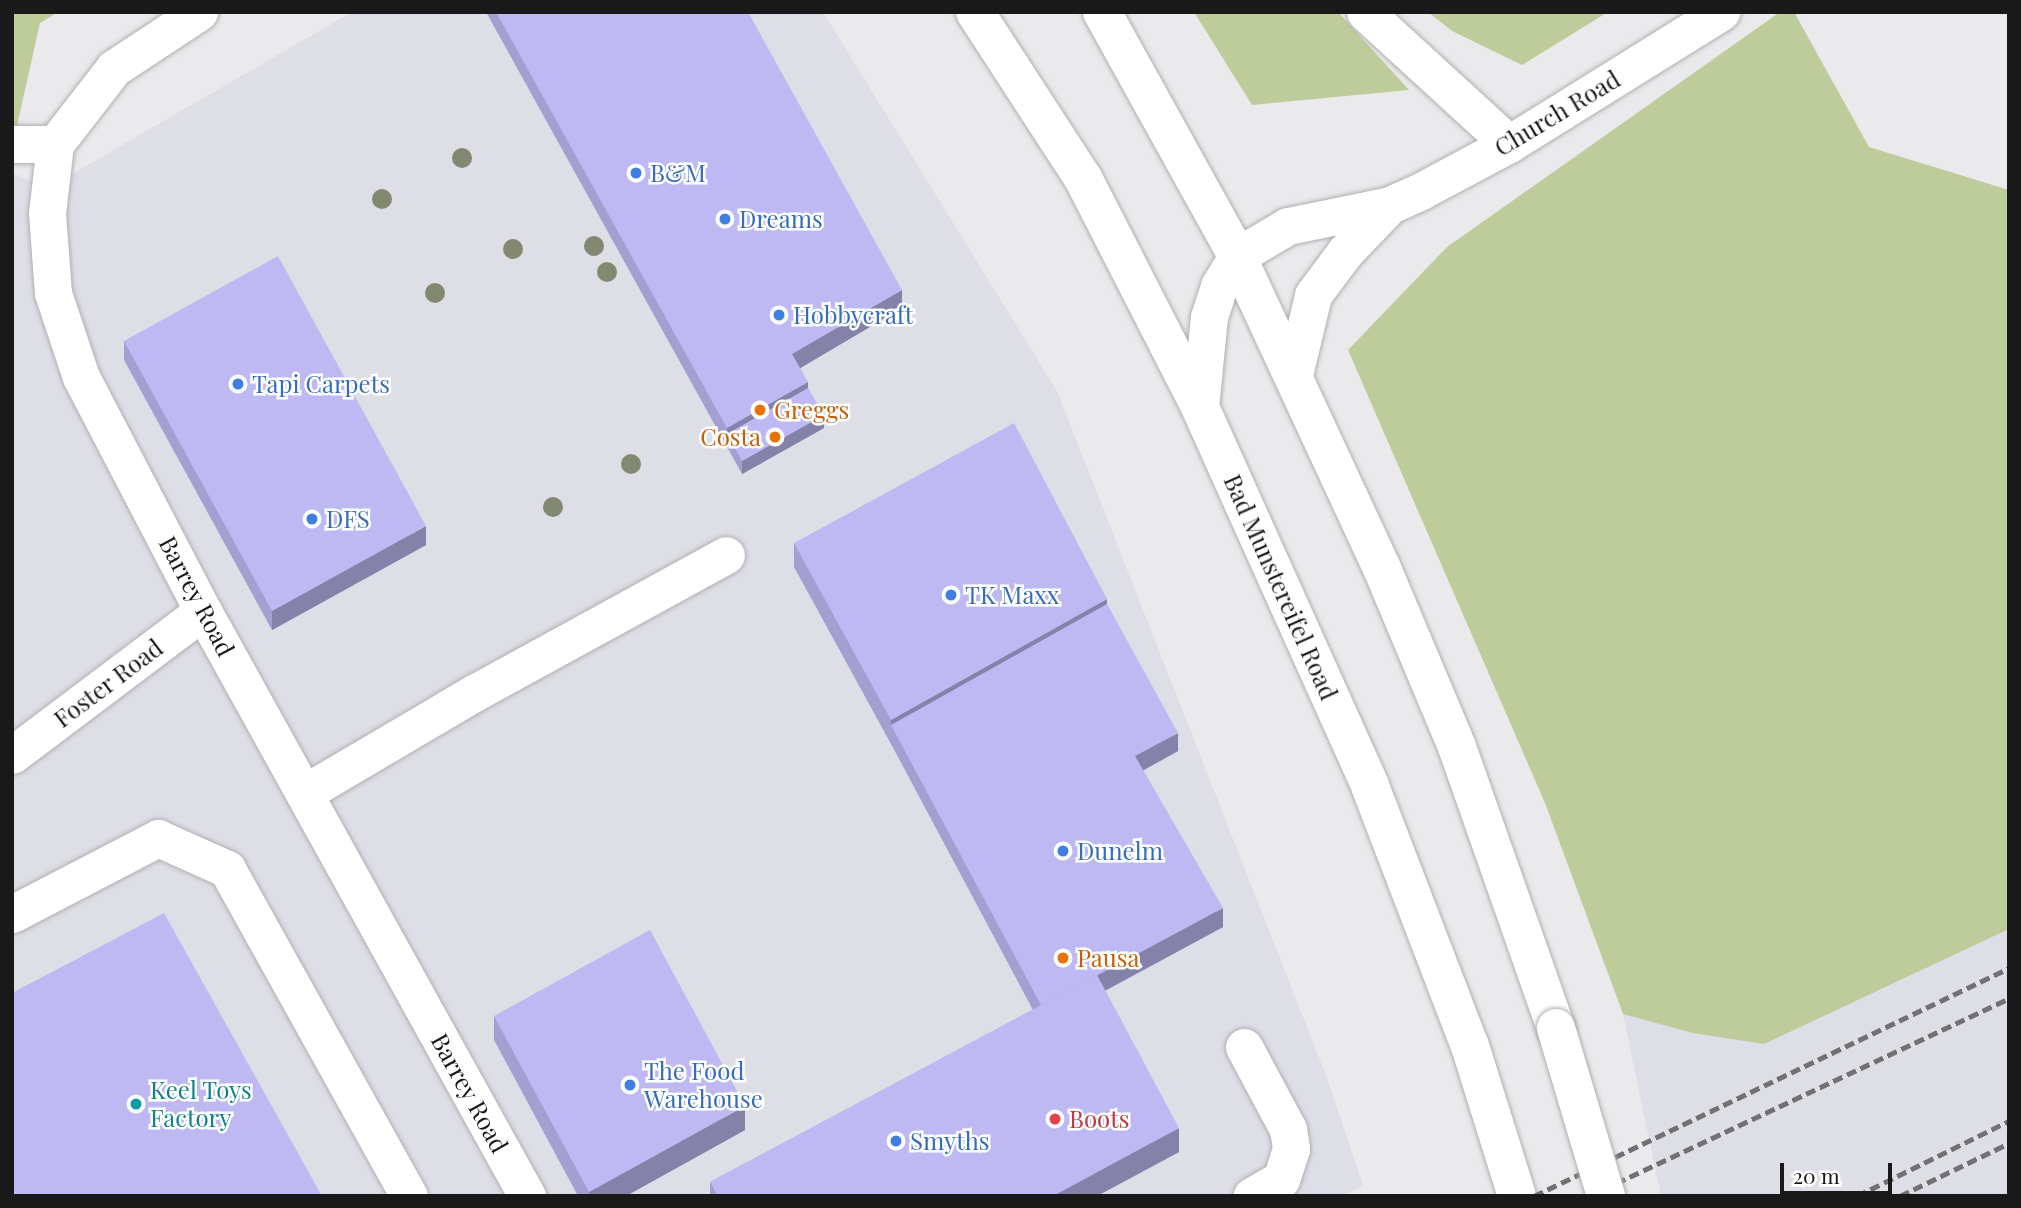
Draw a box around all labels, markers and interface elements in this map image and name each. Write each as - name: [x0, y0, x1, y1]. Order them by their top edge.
- street label: Church Road: [1489, 64, 1625, 162]
- place label: B&M: [650, 159, 706, 187]
- marker: B&M: [628, 165, 644, 181]
- place label: Dreams: [739, 205, 823, 233]
- marker: Dreams: [717, 211, 733, 227]
- place label: Hobbycraft: [793, 301, 913, 329]
- marker: Hobbycraft: [771, 307, 787, 323]
- place label: Tapi Carpets: [252, 370, 390, 398]
- marker: Tapi Carpets: [230, 376, 246, 392]
- place label: Greggs: [774, 396, 849, 424]
- marker: Greggs: [752, 402, 768, 418]
- place label: Costa: [700, 423, 761, 451]
- marker: Costa: [767, 429, 783, 445]
- street label: Bad Munstereifel Road: [1218, 470, 1344, 704]
- place label: DFS: [326, 505, 370, 533]
- marker: DFS: [304, 511, 320, 527]
- street label: Barrey Road: [153, 531, 241, 661]
- place label: TK Maxx: [965, 581, 1059, 609]
- marker: TK Maxx: [943, 587, 959, 603]
- street label: Foster Road: [48, 633, 168, 733]
- place label: Dunelm: [1077, 837, 1163, 865]
- marker: Dunelm: [1055, 843, 1071, 859]
- place label: Pausa: [1077, 944, 1139, 972]
- marker: Pausa: [1055, 950, 1071, 966]
- street label: Barrey Road: [425, 1028, 515, 1158]
- place label: The Food Warehouse: [644, 1057, 763, 1113]
- place label: Keel Toys Factory: [150, 1076, 252, 1132]
- marker: The Food Warehouse: [622, 1077, 638, 1093]
- marker: Keel Toys Factory: [128, 1096, 144, 1112]
- place label: Boots: [1069, 1105, 1129, 1133]
- marker: Boots: [1047, 1111, 1063, 1127]
- place label: Smyths: [910, 1127, 989, 1155]
- marker: Smyths: [888, 1133, 904, 1149]
- scale bar: [1783, 1148, 1895, 1192]
- text: 20 m: [1793, 1161, 1840, 1189]

